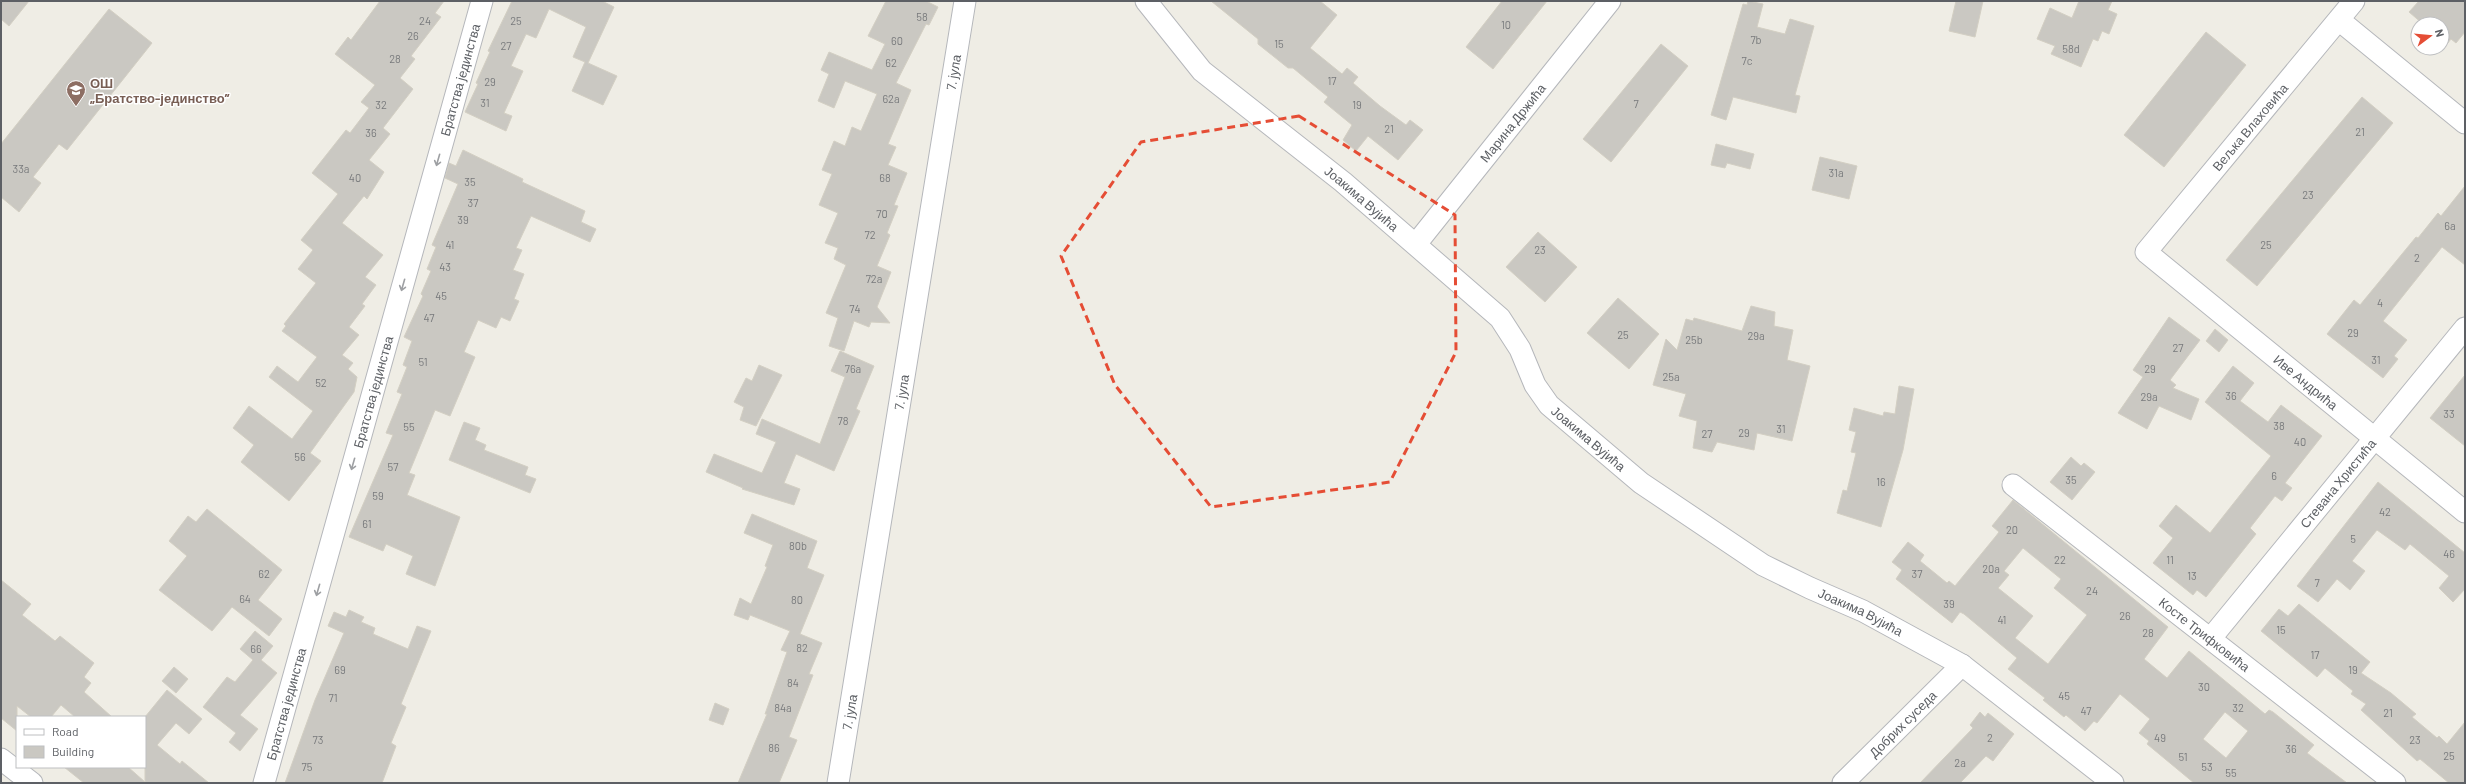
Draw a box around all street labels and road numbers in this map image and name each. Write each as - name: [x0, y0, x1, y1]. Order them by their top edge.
- street label: Братства јединства: [437, 21, 484, 138]
- street label: 7. јула: [943, 53, 964, 91]
- street label: Вељка Влаховића: [2209, 79, 2292, 174]
- street label: Марина Држића: [1476, 80, 1549, 165]
- street label: Јоакима Вујића: [1321, 163, 1403, 235]
- street label: Братства јединства: [350, 333, 397, 450]
- street label: Иве Андрића: [2270, 351, 2342, 414]
- street label: 7. јула: [891, 372, 912, 411]
- street label: Јоакима Вујића: [1548, 403, 1630, 475]
- street label: Стевана Христића: [2296, 435, 2380, 531]
- street label: Јоакима Вујића: [1816, 585, 1906, 640]
- street label: Косте Трифковића: [2156, 594, 2254, 675]
- street label: Братства јединства: [263, 645, 310, 762]
- street label: Добрих суседа: [1866, 687, 1940, 761]
- street label: 7. јула: [839, 692, 860, 731]

